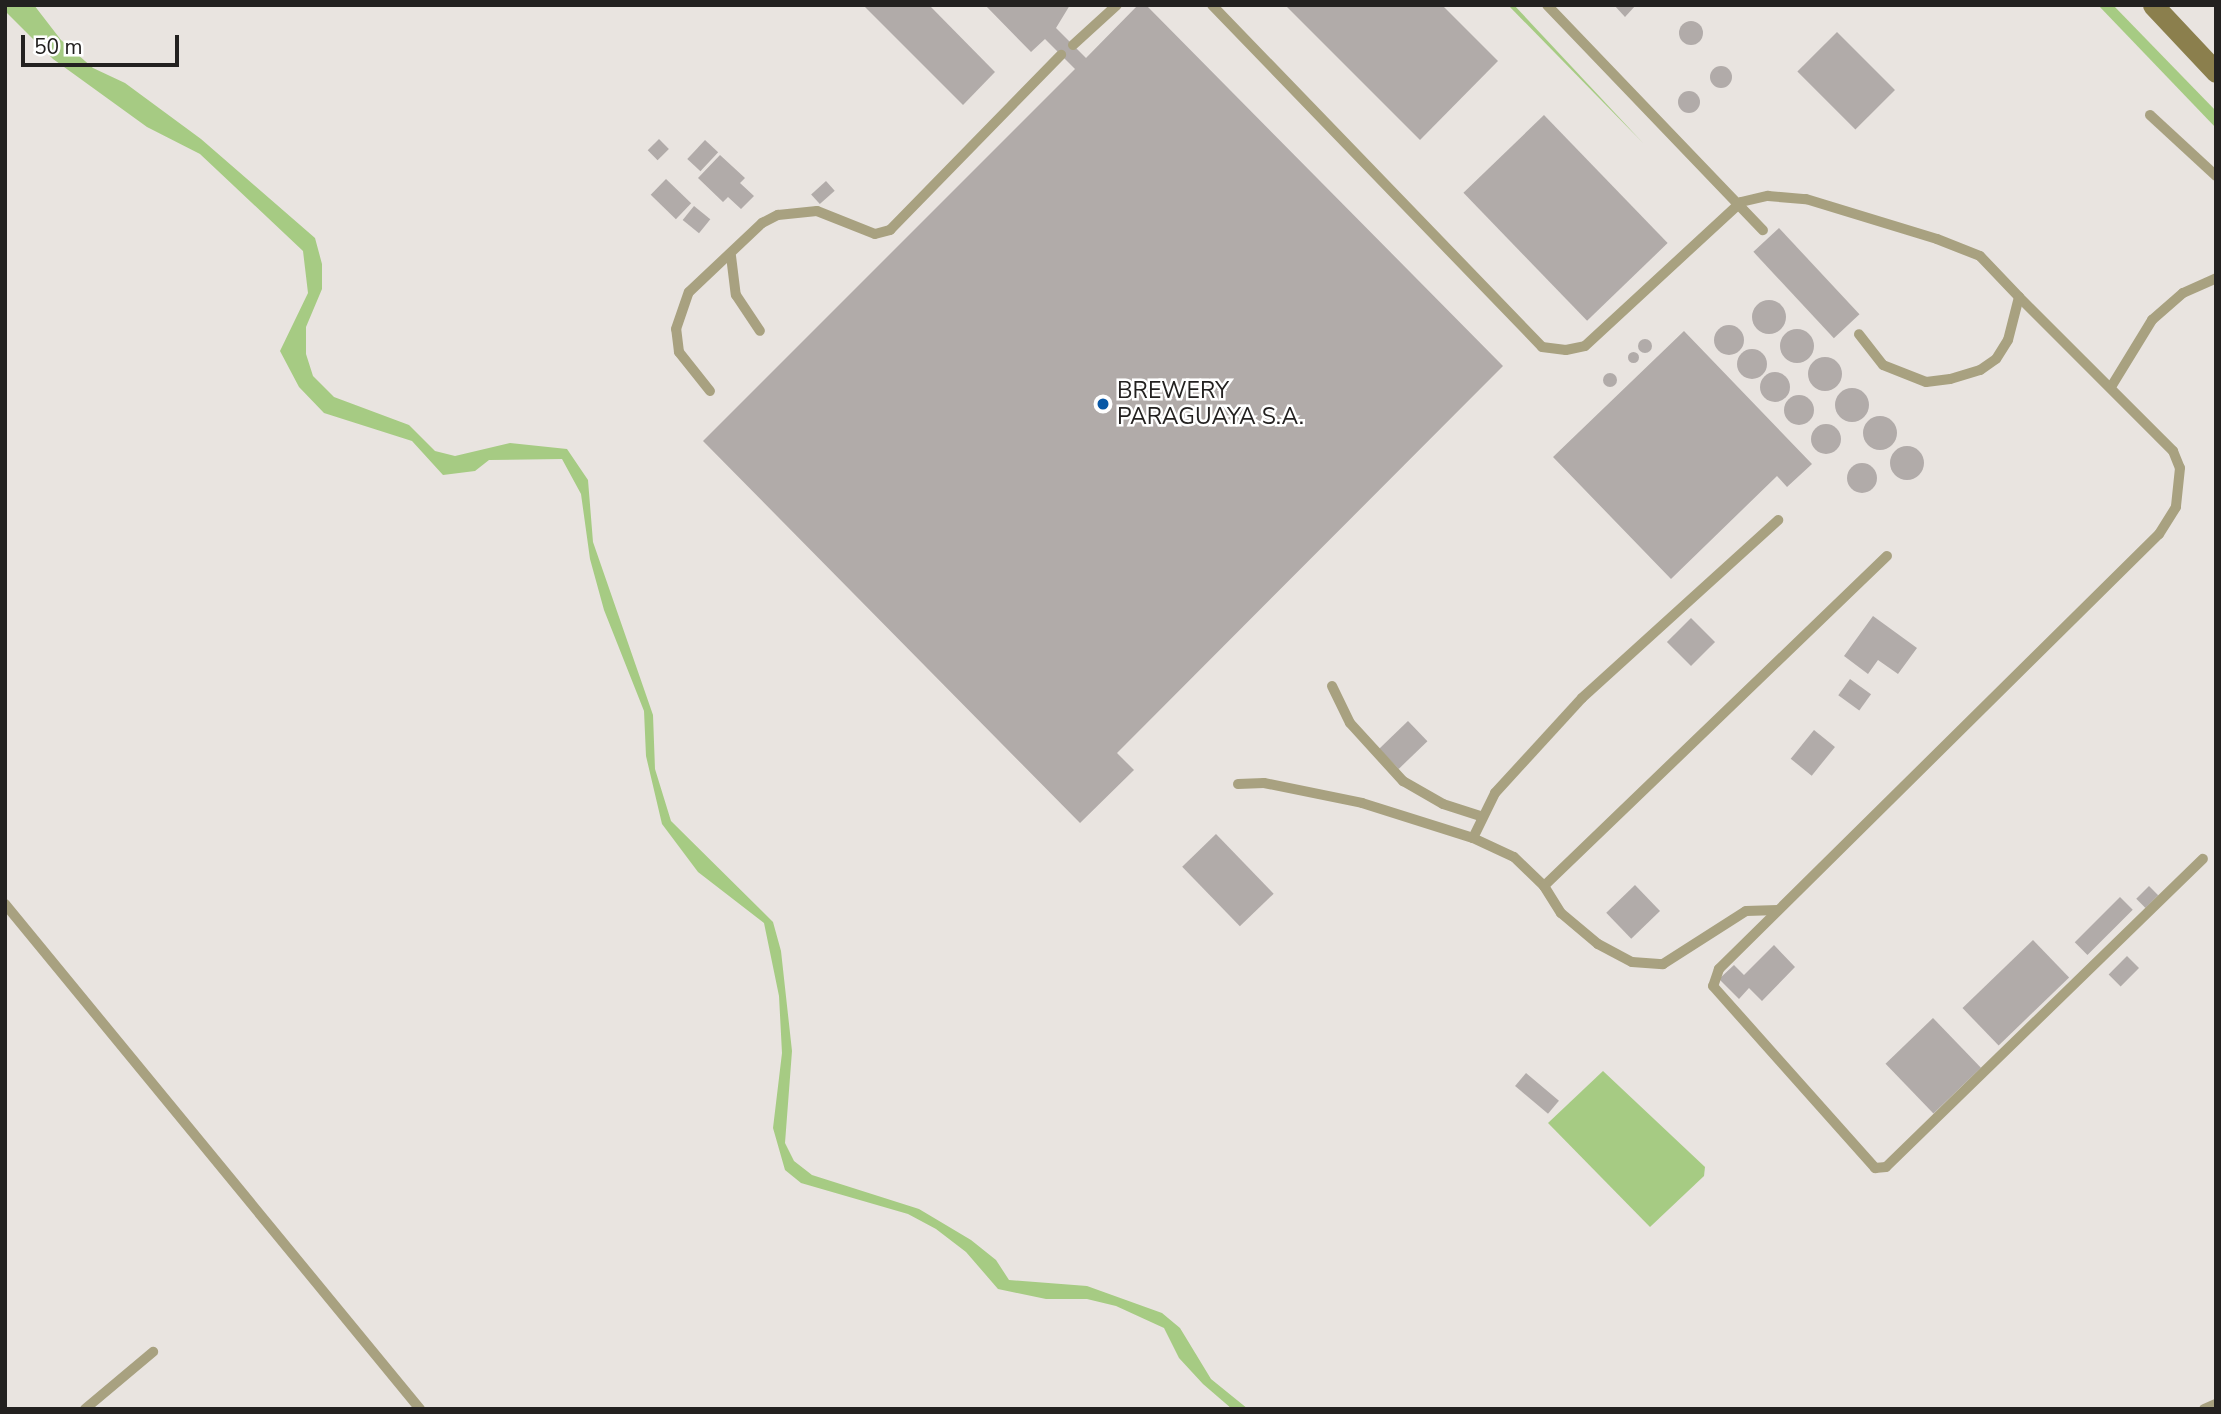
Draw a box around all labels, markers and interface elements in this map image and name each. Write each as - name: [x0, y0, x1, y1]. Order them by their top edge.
- scale bar: [24, 21, 182, 65]
- text: 50 m: [34, 33, 83, 61]
- place label: BREWERY PARAGUAYA S.A.: [1117, 377, 1304, 431]
- marker: BREWERY PARAGUAYA S.A.: [1095, 396, 1111, 412]

